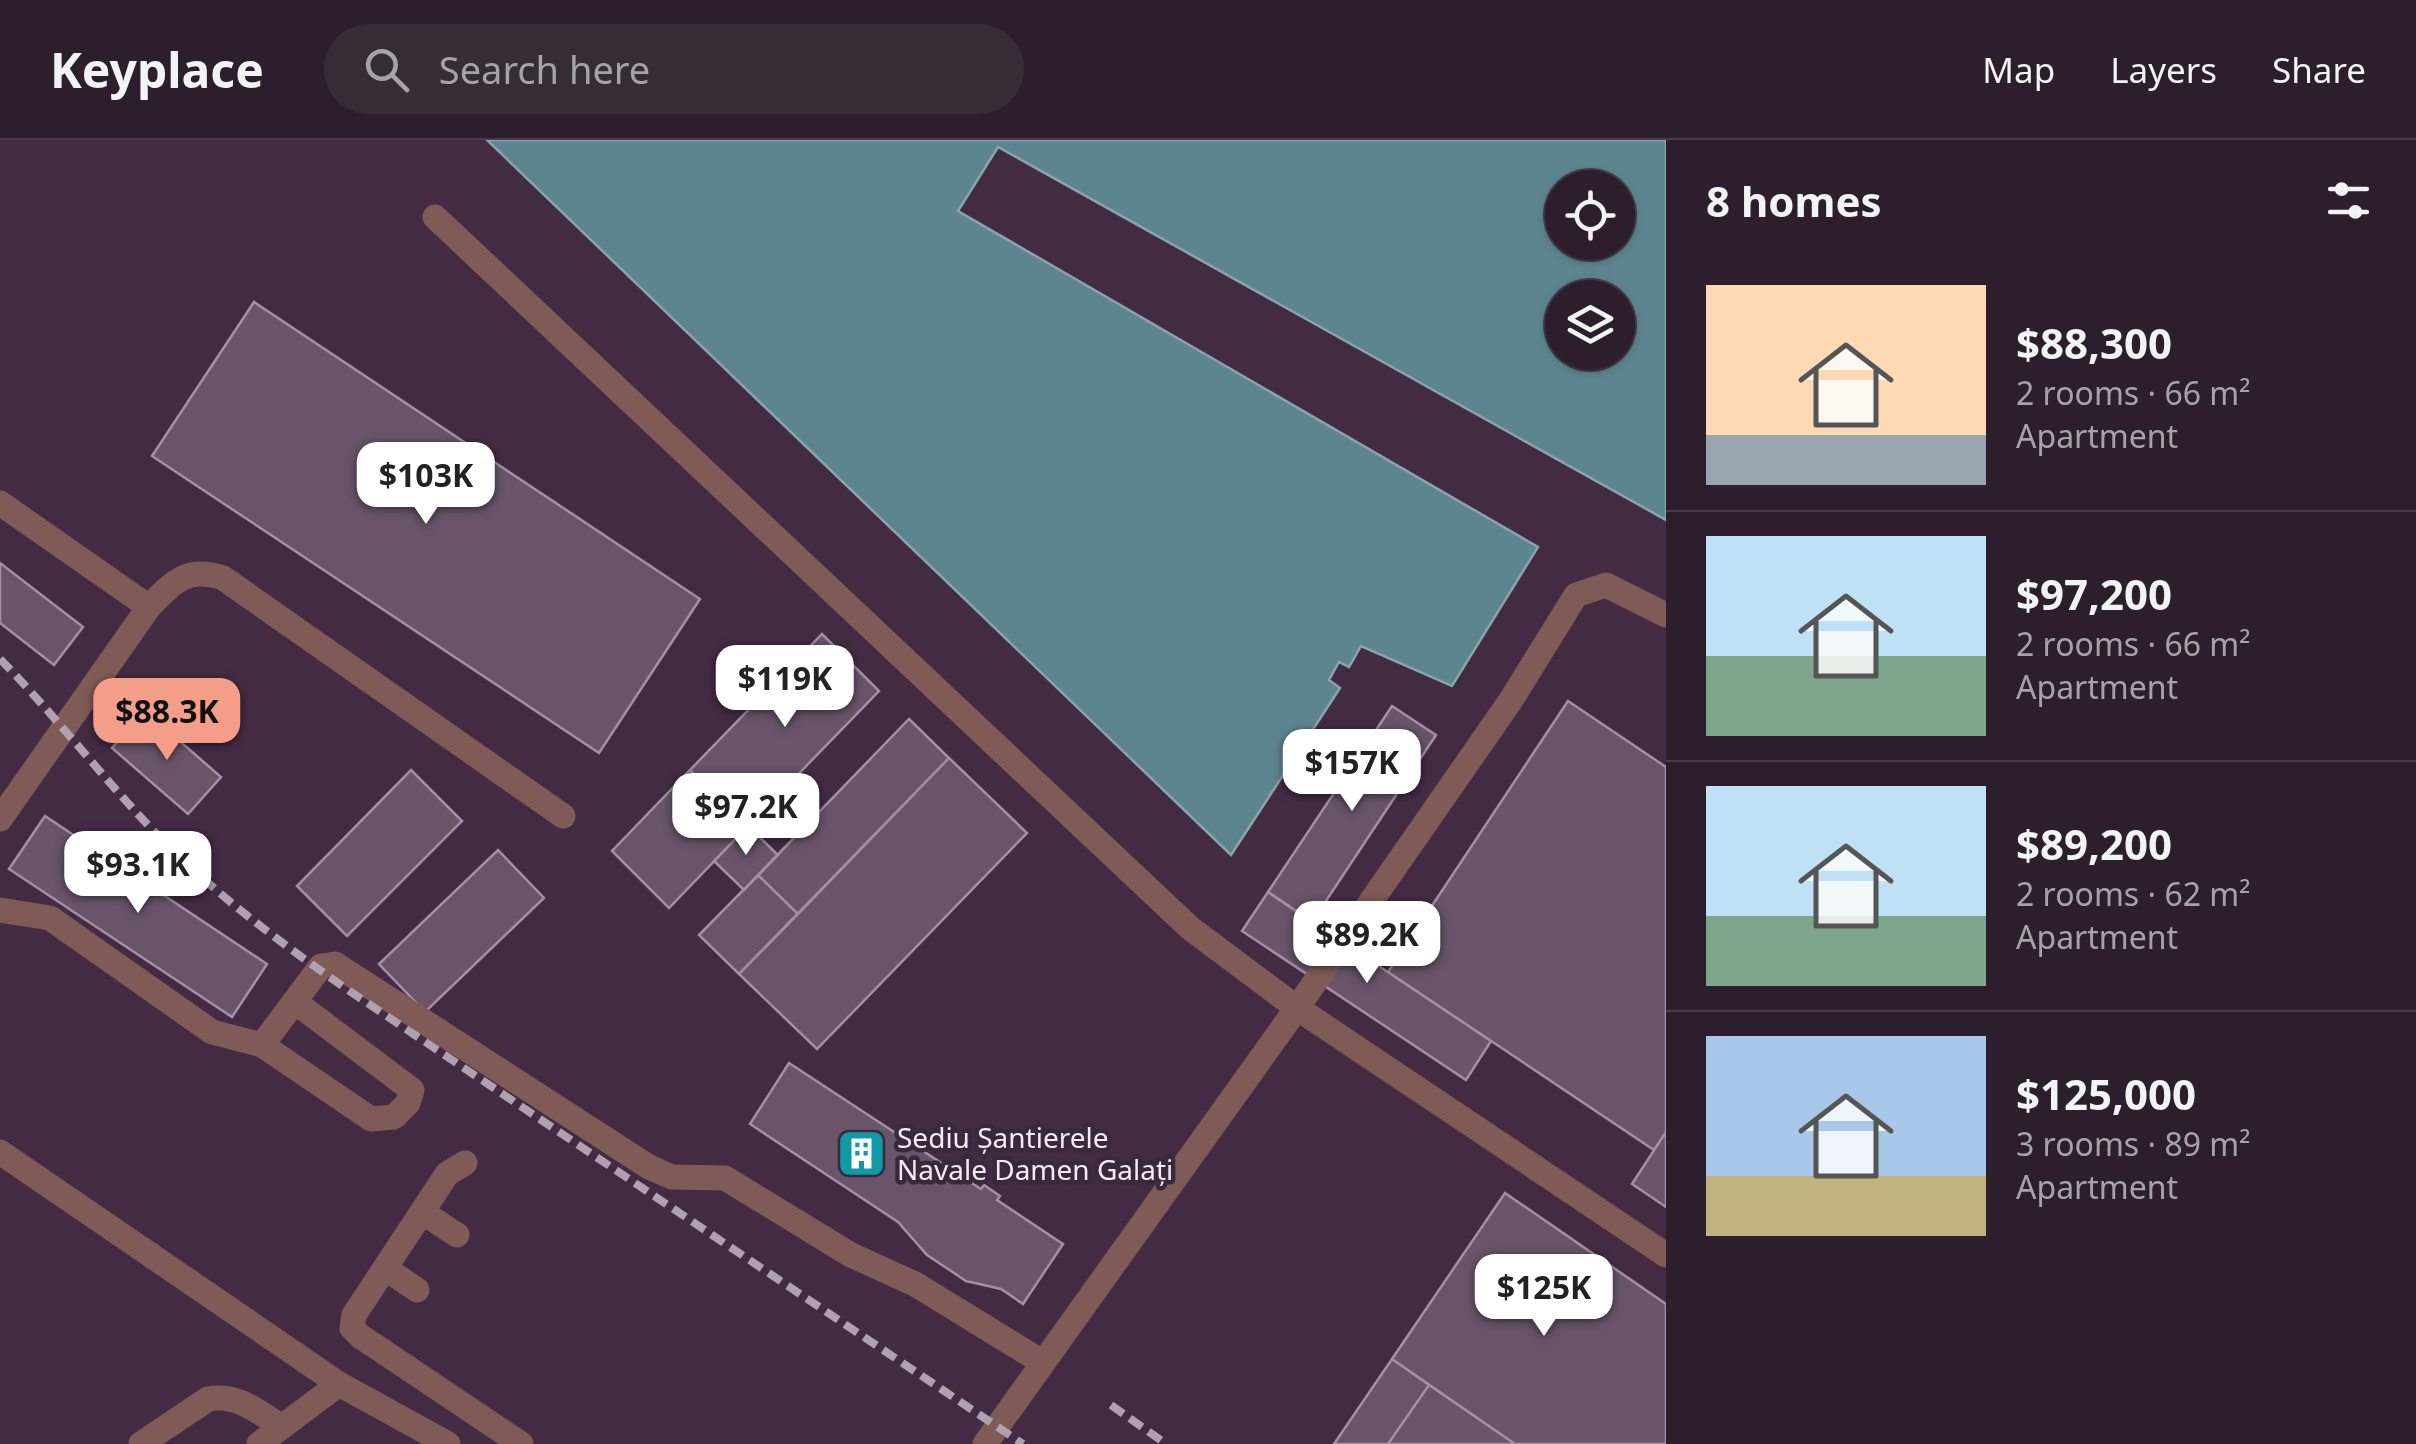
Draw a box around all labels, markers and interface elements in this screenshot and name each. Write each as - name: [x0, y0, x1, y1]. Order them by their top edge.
- search box: [324, 24, 1024, 114]
- text: Keyplace: [50, 37, 264, 102]
- icon: search: [359, 42, 414, 97]
- text: Search here: [439, 43, 650, 95]
- text: Map: [1982, 46, 2055, 93]
- text: Layers: [2110, 46, 2217, 93]
- text: Share: [2272, 46, 2366, 93]
- map controls: [1545, 170, 1635, 370]
- button: locate: [1545, 170, 1635, 260]
- text: 8 homes: [1706, 172, 1882, 229]
- icon: filters: [2321, 173, 2376, 228]
- button: layers: [1545, 280, 1635, 370]
- text: $88,300: [2016, 314, 2172, 371]
- icon: home: [1786, 325, 1906, 445]
- text: 2 rooms · 66 m²: [2016, 371, 2250, 414]
- text: Apartment: [2016, 414, 2178, 457]
- pin: $103K: [356, 442, 496, 527]
- text: $103K: [379, 453, 473, 496]
- text: $97,200: [2016, 565, 2172, 622]
- icon: home: [1786, 576, 1906, 696]
- text: 2 rooms · 66 m²: [2016, 622, 2250, 665]
- pin: $119K: [715, 645, 855, 730]
- text: $119K: [738, 656, 832, 699]
- text: Apartment: [2016, 665, 2178, 708]
- pin: $88.3K: [86, 678, 248, 763]
- text: $88.3K: [115, 689, 219, 732]
- pin: $157K: [1282, 729, 1422, 814]
- text: $157K: [1305, 740, 1399, 783]
- pin: $97.2K: [665, 773, 827, 858]
- text: $97.2K: [694, 784, 798, 827]
- text: $89,200: [2016, 815, 2172, 872]
- icon: home: [1786, 826, 1906, 946]
- pin: $93.1K: [57, 831, 219, 916]
- text: $93.1K: [86, 842, 190, 885]
- text: 2 rooms · 62 m²: [2016, 872, 2250, 915]
- pin: $89.2K: [1286, 901, 1448, 986]
- text: $89.2K: [1315, 912, 1419, 955]
- text: Apartment: [2016, 915, 2178, 958]
- text: $125,000: [2016, 1065, 2196, 1122]
- icon: home: [1786, 1076, 1906, 1196]
- place label: Sediu Șantierele Navale Damen Galați: [897, 1118, 1173, 1188]
- text: 3 rooms · 89 m²: [2016, 1122, 2250, 1165]
- building icon: Sediu Șantierele Navale Damen Galați: [836, 1128, 888, 1180]
- text: Apartment: [2016, 1165, 2178, 1208]
- pin: $125K: [1474, 1254, 1614, 1339]
- text: $125K: [1497, 1265, 1591, 1308]

